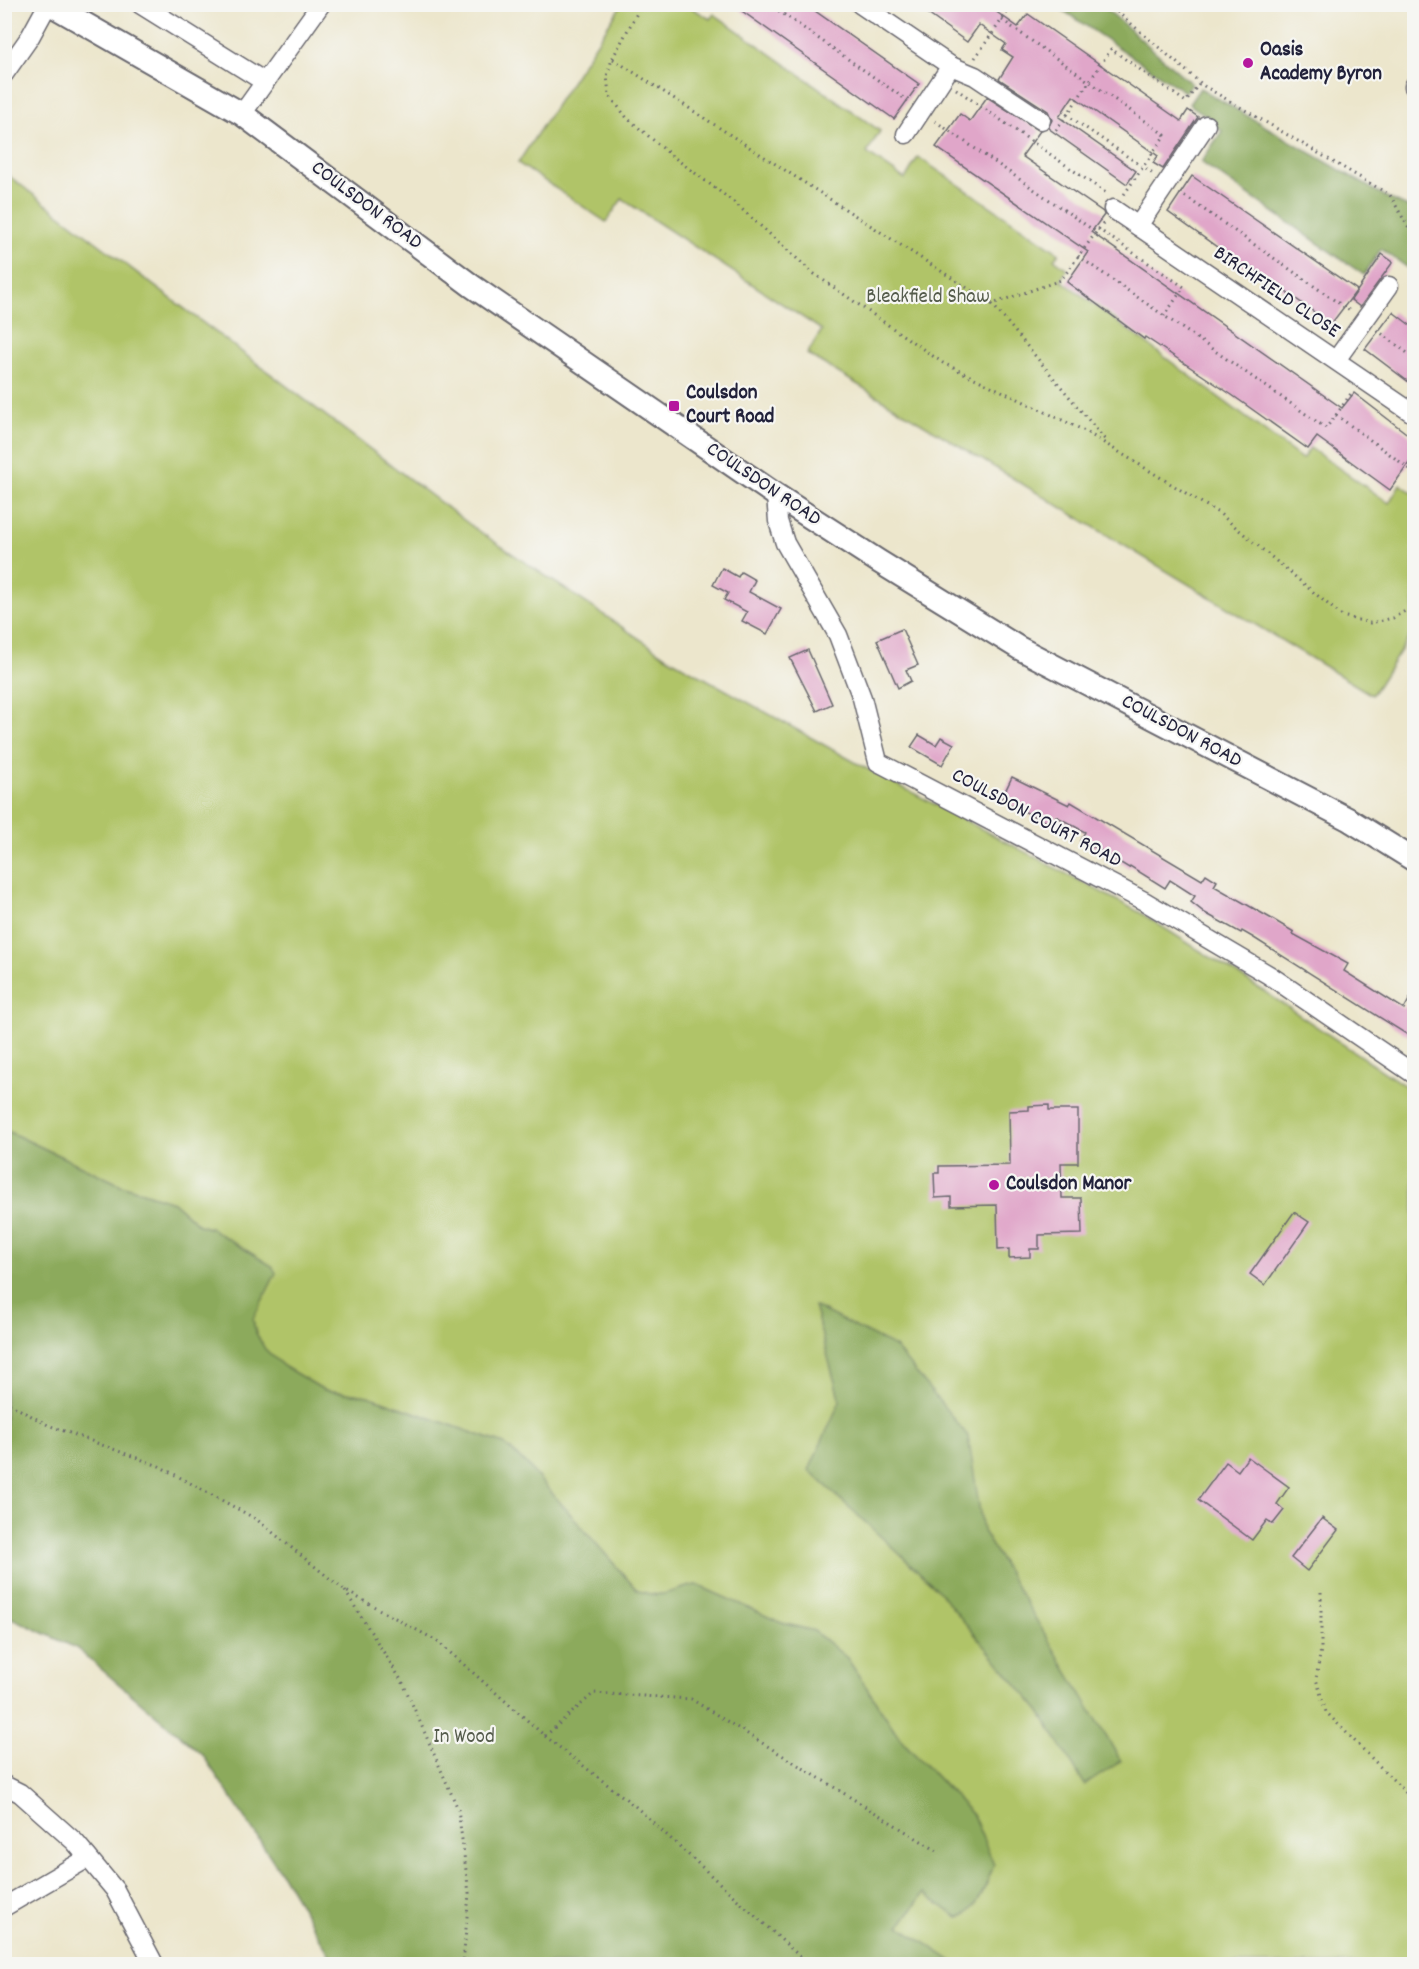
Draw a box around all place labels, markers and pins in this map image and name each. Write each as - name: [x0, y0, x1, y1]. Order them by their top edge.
- place label: Oasis Academy Byron: [1260, 36, 1382, 90]
- marker: Oasis Academy Byron: [1241, 56, 1255, 70]
- place label: Coulsdon Court Road: [686, 379, 775, 433]
- marker: Coulsdon Court Road: [667, 399, 681, 413]
- place label: Coulsdon Manor: [1006, 1170, 1133, 1200]
- marker: Coulsdon Manor: [987, 1178, 1001, 1192]

